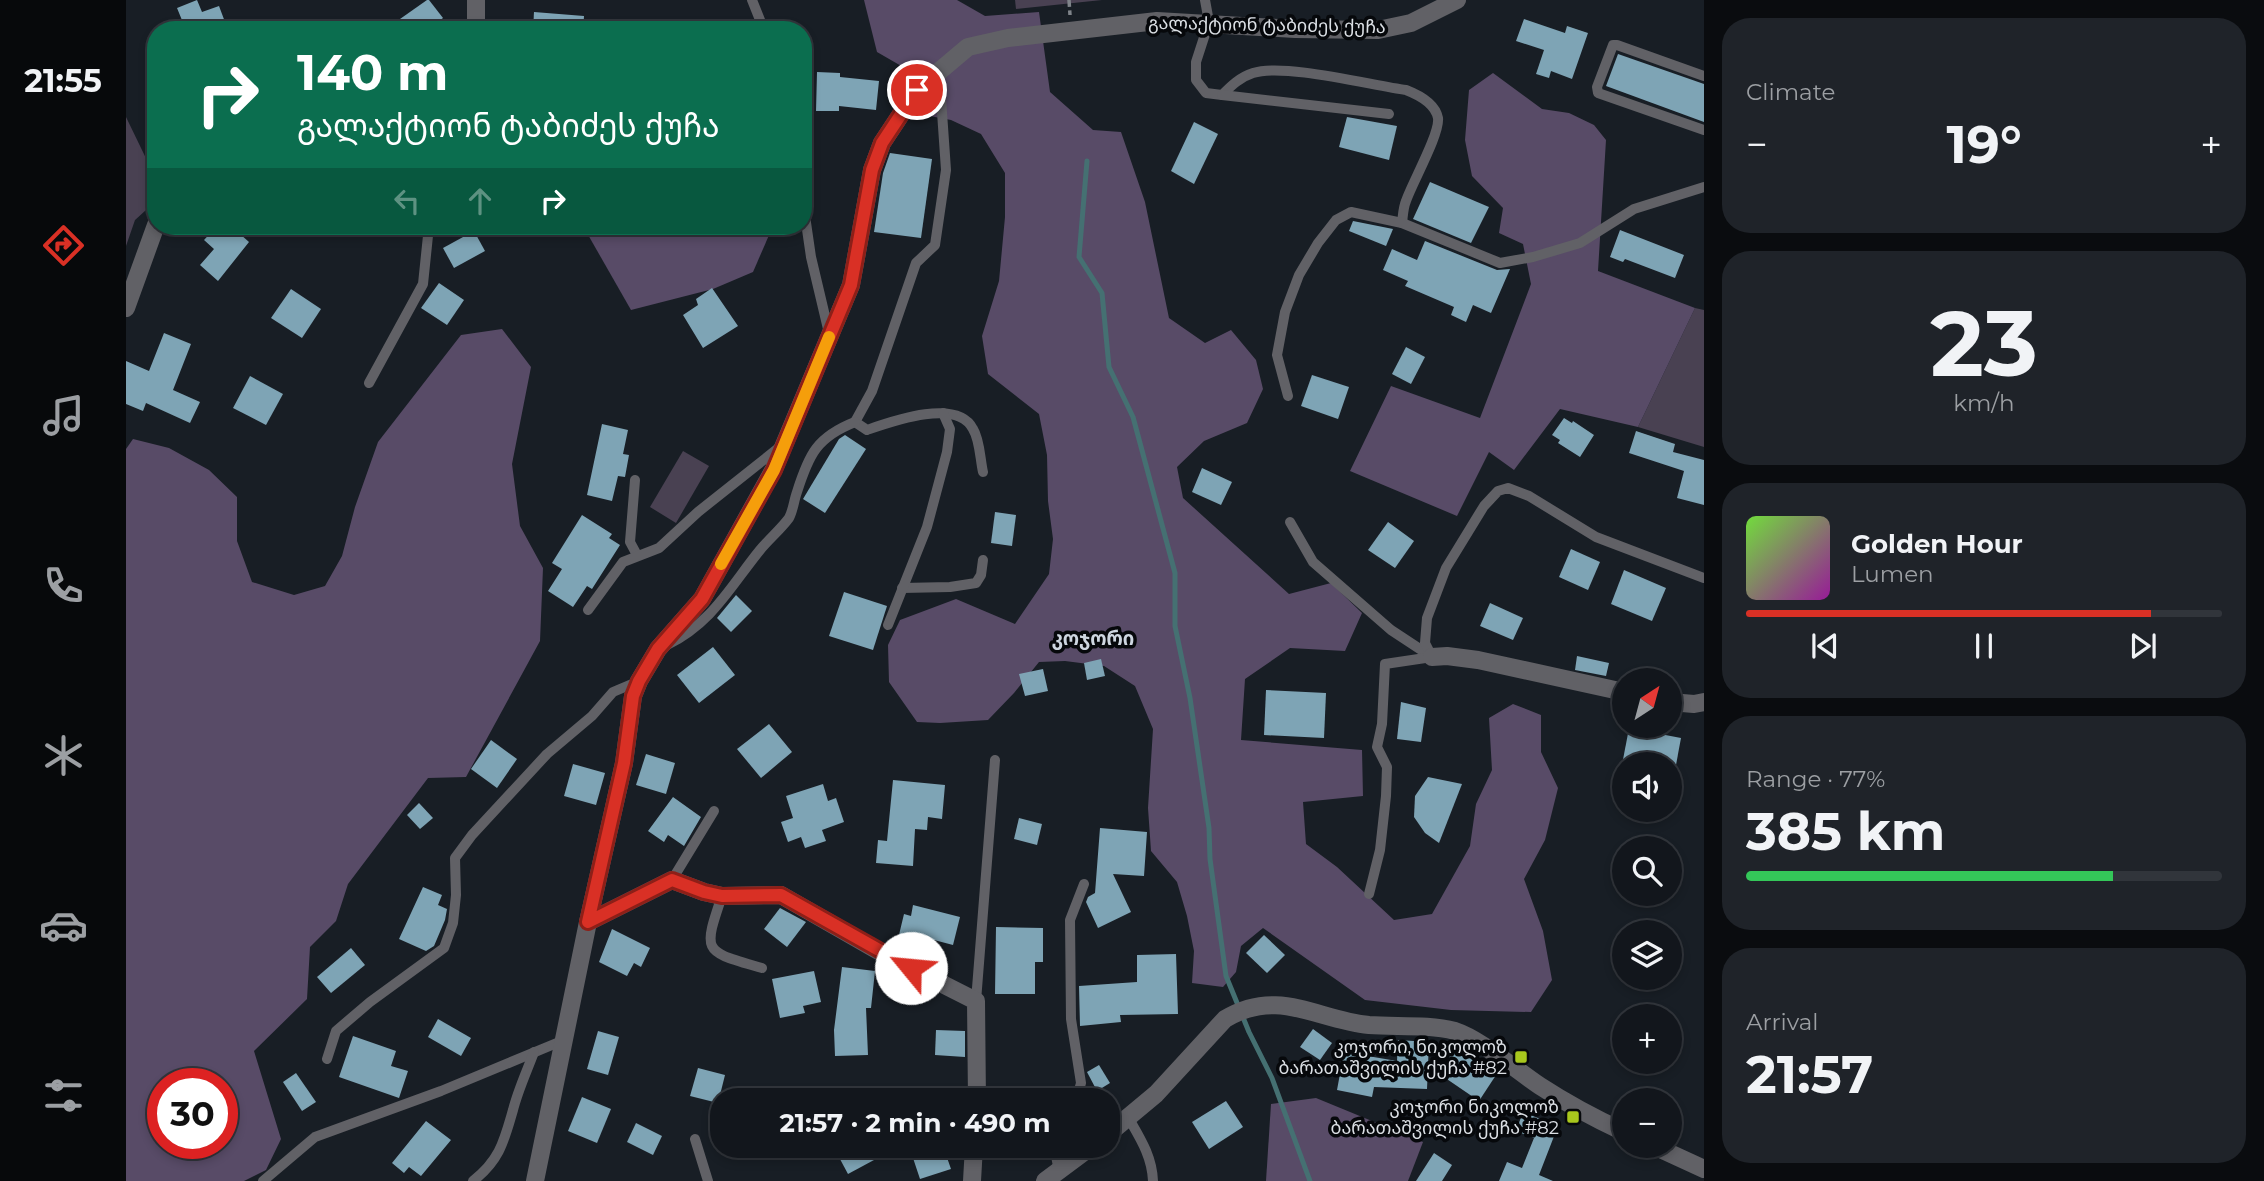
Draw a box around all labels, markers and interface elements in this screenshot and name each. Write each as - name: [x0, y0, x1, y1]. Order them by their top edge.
- street label: გალაქტიონ ტაბიძეს ქუჩა: [1148, 12, 1386, 38]
- text: 140 m: [297, 43, 449, 102]
- icon: right: [182, 49, 273, 140]
- pin: [887, 60, 947, 120]
- text: 21:55: [24, 61, 102, 100]
- icon: arrive: [898, 71, 936, 109]
- text: Climate: [1746, 78, 1835, 106]
- text: გალაქტიონ ტაბიძეს ქუჩა: [297, 106, 720, 145]
- text: 19°: [1946, 113, 2022, 176]
- text: −: [1746, 121, 1768, 168]
- text: +: [2200, 121, 2222, 168]
- icon: left: [388, 182, 426, 220]
- icon: ahead: [461, 182, 499, 220]
- icon: right: [534, 182, 572, 220]
- icon: directions: [39, 221, 88, 270]
- text: 23: [1930, 288, 2038, 399]
- text: km/h: [1953, 389, 2015, 417]
- icon: music: [39, 391, 88, 440]
- text: Golden Hour: [1851, 528, 2023, 560]
- text: Lumen: [1851, 560, 1934, 588]
- icon: phone: [39, 561, 88, 610]
- district label: კოჯორი: [1052, 627, 1134, 650]
- icon: previous: [1806, 627, 1844, 665]
- icon: pause: [1965, 627, 2003, 665]
- icon: next: [2124, 627, 2162, 665]
- north arrow: [1612, 668, 1682, 738]
- map controls: [1612, 668, 1682, 1158]
- icon: climate: [39, 731, 88, 780]
- button: sound: [1612, 752, 1682, 822]
- text: Range · 77%: [1746, 765, 1885, 793]
- text: 385 km: [1746, 800, 1945, 863]
- button: search: [1612, 836, 1682, 906]
- icon: car: [39, 901, 88, 950]
- button: layers: [1612, 920, 1682, 990]
- position arrow: [874, 931, 948, 1005]
- button: +: [1612, 1004, 1682, 1074]
- text: Arrival: [1746, 1008, 1819, 1036]
- place label: კოჯორი, ნიკოლოზ ბარათაშვილის ქუჩა #82: [1278, 1036, 1507, 1079]
- text: 21:57: [1746, 1043, 1873, 1106]
- marker: კოჯორი, ნიკოლოზ ბარათაშვილის ქუჩა #82: [1513, 1049, 1529, 1065]
- speed limit sign: 30: [147, 1068, 238, 1159]
- icon: filters: [39, 1071, 88, 1120]
- button: −: [1612, 1088, 1682, 1158]
- place label: კოჯორი ნიკოლოზ ბარათაშვილის ქუჩა #82: [1330, 1096, 1559, 1139]
- text: 21:57 · 2 min · 490 m: [779, 1107, 1051, 1139]
- marker: კოჯორი ნიკოლოზ ბარათაშვილის ქუჩა #82: [1565, 1109, 1581, 1125]

